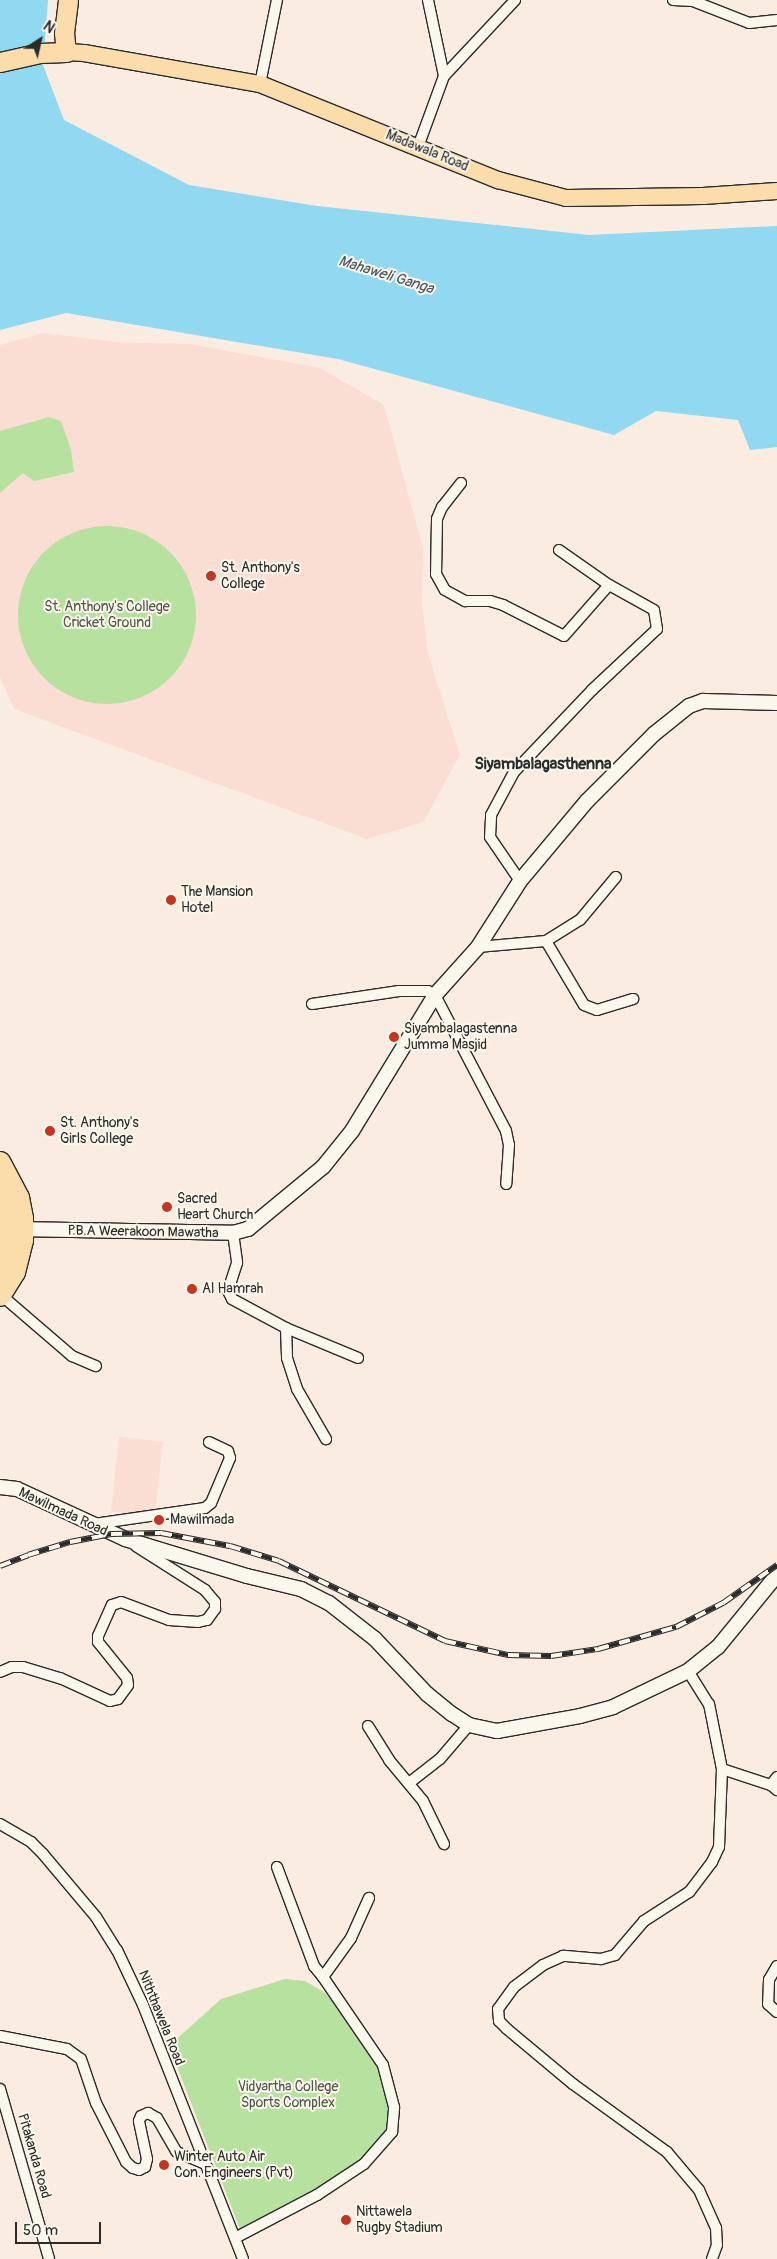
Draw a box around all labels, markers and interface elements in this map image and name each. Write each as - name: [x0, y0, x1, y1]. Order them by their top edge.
- north arrow: [15, 15, 65, 65]
- text: N: [40, 18, 58, 37]
- street label: Madawala Road: [383, 127, 471, 175]
- water label: Mahaweli Ganga: [336, 252, 436, 298]
- place label: St. Anthony's College: [221, 560, 300, 592]
- marker: St. Anthony's College: [205, 570, 217, 582]
- park label: St. Anthony's College Cricket Ground: [44, 599, 170, 632]
- district label: Siyambalagasthenna: [475, 754, 611, 774]
- place label: The Mansion Hotel: [181, 884, 253, 916]
- marker: The Mansion Hotel: [165, 894, 177, 906]
- place label: Siyambalagastenna Jumma Masjid: [404, 1021, 517, 1054]
- marker: Siyambalagastenna Jumma Masjid: [388, 1031, 400, 1043]
- place label: St. Anthony's Girls College: [60, 1115, 139, 1148]
- marker: St. Anthony's Girls College: [44, 1125, 56, 1137]
- place label: Sacred Heart Church: [177, 1191, 253, 1224]
- marker: Sacred Heart Church: [161, 1201, 173, 1213]
- street label: P.B.A Weerakoon Mawatha: [67, 1222, 219, 1242]
- place label: Al Hamrah: [202, 1281, 263, 1297]
- marker: Al Hamrah: [186, 1283, 198, 1295]
- street label: Mawilmada Road: [16, 1484, 110, 1540]
- place label: Mawilmada: [170, 1512, 234, 1528]
- marker: Mawilmada: [152, 1513, 166, 1527]
- street label: Niththawela Road: [134, 1968, 188, 2068]
- park label: Vidyartha College Sports Complex: [238, 2079, 338, 2112]
- street label: Pitakanda Road: [14, 2112, 54, 2200]
- place label: Winter Auto Air Con. Engineers (Pvt): [174, 2149, 294, 2182]
- marker: Winter Auto Air Con. Engineers (Pvt): [158, 2159, 170, 2171]
- place label: Nittawela Rugby Stadium: [356, 2204, 443, 2236]
- scale bar: [18, 2212, 104, 2244]
- marker: Nittawela Rugby Stadium: [340, 2214, 352, 2226]
- text: 50 m: [23, 2221, 58, 2240]

